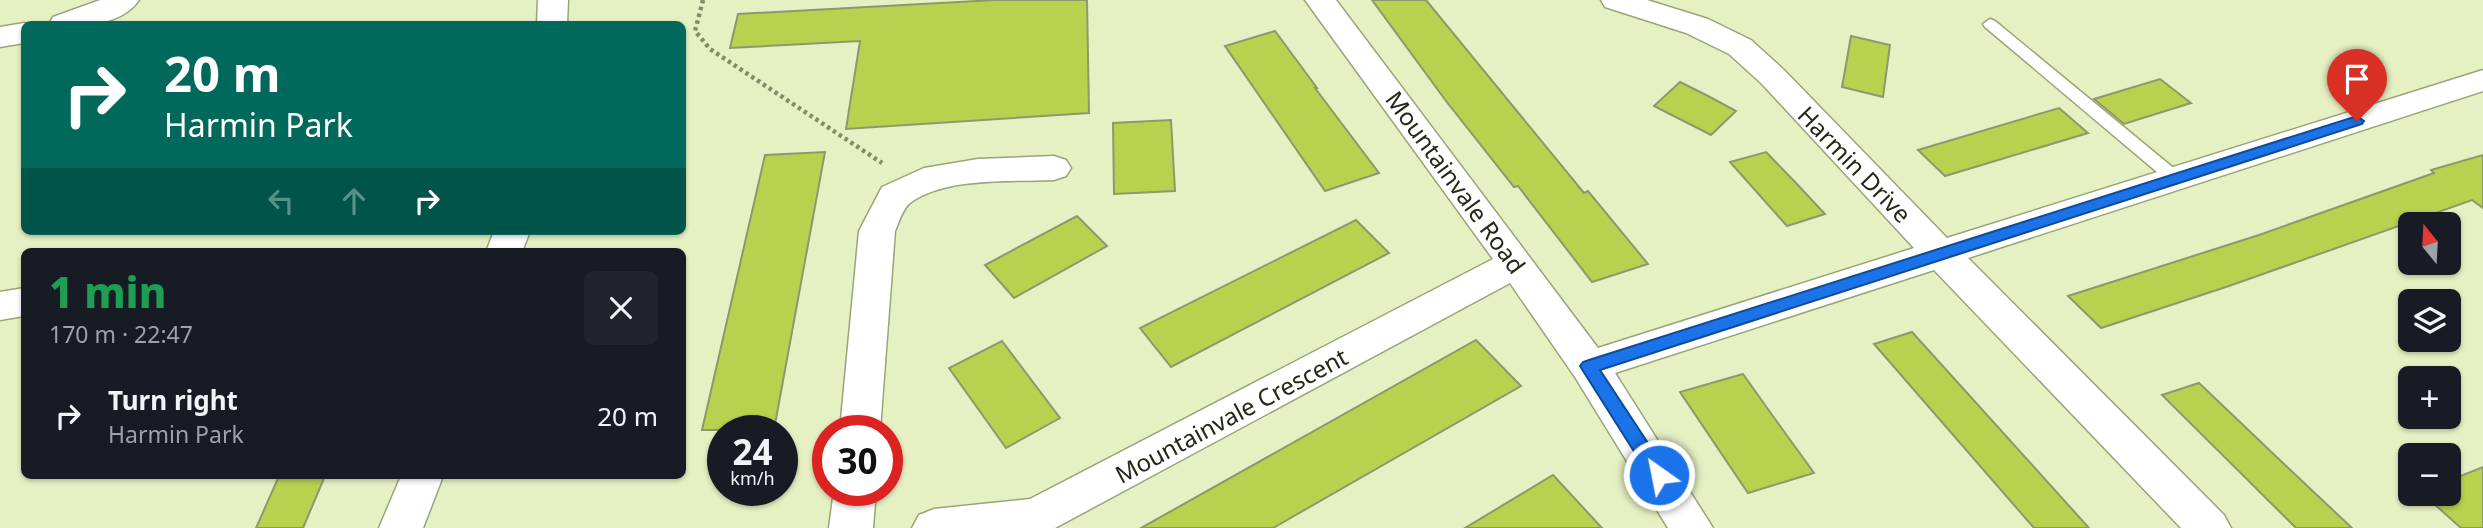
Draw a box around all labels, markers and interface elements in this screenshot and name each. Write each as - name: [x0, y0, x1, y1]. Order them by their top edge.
- text: 20 m: [164, 40, 281, 106]
- icon: right: [49, 49, 140, 140]
- pin: [2327, 49, 2387, 121]
- icon: arrive: [2338, 60, 2376, 98]
- street label: Mountainvale Road: [1378, 84, 1534, 280]
- street label: Harmin Drive: [1791, 99, 1919, 229]
- text: Harmin Park: [164, 103, 353, 146]
- icon: left: [262, 182, 300, 220]
- icon: ahead: [335, 182, 373, 220]
- icon: right: [408, 182, 446, 220]
- north arrow: [2398, 212, 2460, 275]
- map controls: [2398, 212, 2461, 506]
- text: 1 min: [49, 263, 166, 320]
- button: close: [584, 271, 658, 345]
- button: layers: [2398, 289, 2461, 352]
- text: 170 m · 22:47: [49, 318, 193, 350]
- street label: Mountainvale Crescent: [1109, 340, 1353, 490]
- button: +: [2398, 366, 2461, 429]
- text: Turn right: [108, 382, 238, 418]
- icon: right: [49, 397, 87, 435]
- text: 20 m: [597, 398, 658, 434]
- speed limit sign: 30: [812, 415, 903, 506]
- text: Harmin Park: [108, 418, 244, 450]
- text: 24: [732, 428, 773, 475]
- position arrow: [1622, 438, 1696, 512]
- button: −: [2398, 443, 2461, 506]
- text: km/h: [730, 466, 775, 490]

